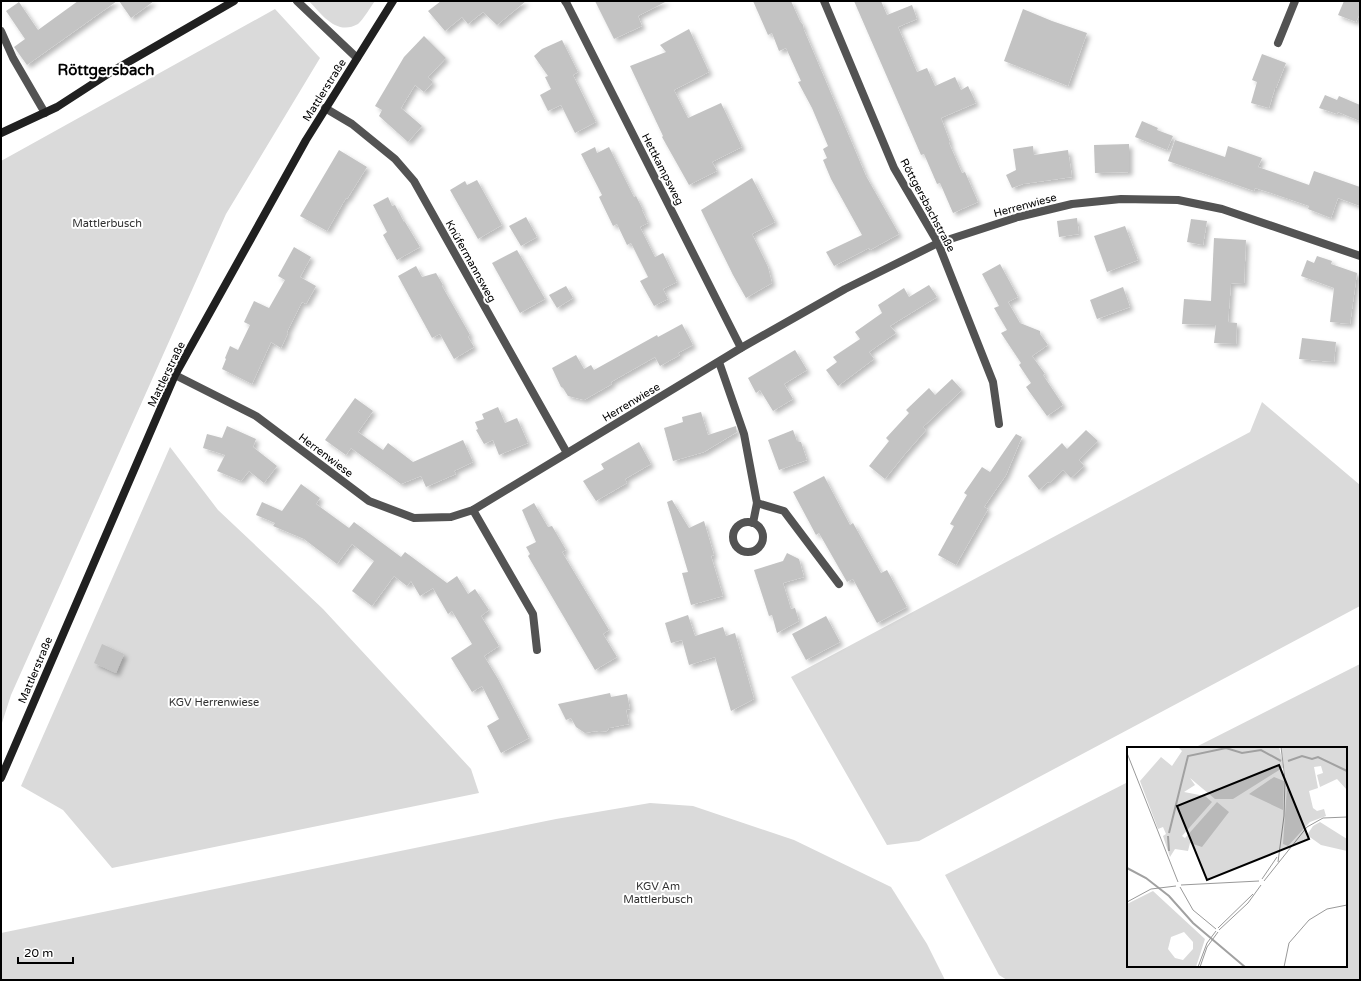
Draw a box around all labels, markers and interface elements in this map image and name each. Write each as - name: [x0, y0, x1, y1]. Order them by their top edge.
- street label: Mattlerstraße: [300, 57, 349, 124]
- district label: Röttgersbach: [57, 61, 155, 80]
- street label: Hettkampsweg: [639, 131, 686, 207]
- street label: Röttgersbachstraße: [897, 156, 958, 254]
- street label: Herrenwiese: [992, 191, 1058, 220]
- park label: Mattlerbusch: [72, 217, 142, 230]
- street label: Knüfermannsweg: [443, 218, 499, 305]
- street label: Mattlerstraße: [145, 339, 188, 409]
- street label: Herrenwiese: [600, 380, 662, 425]
- street label: Herrenwiese: [296, 431, 355, 480]
- street label: Mattlerstraße: [16, 635, 55, 705]
- park label: KGV Herrenwiese: [169, 696, 259, 709]
- inset map: [1127, 747, 1347, 967]
- park label: KGV Am Mattlerbusch: [623, 880, 693, 906]
- scale bar: [18, 939, 73, 965]
- text: 20 m: [24, 946, 53, 960]

